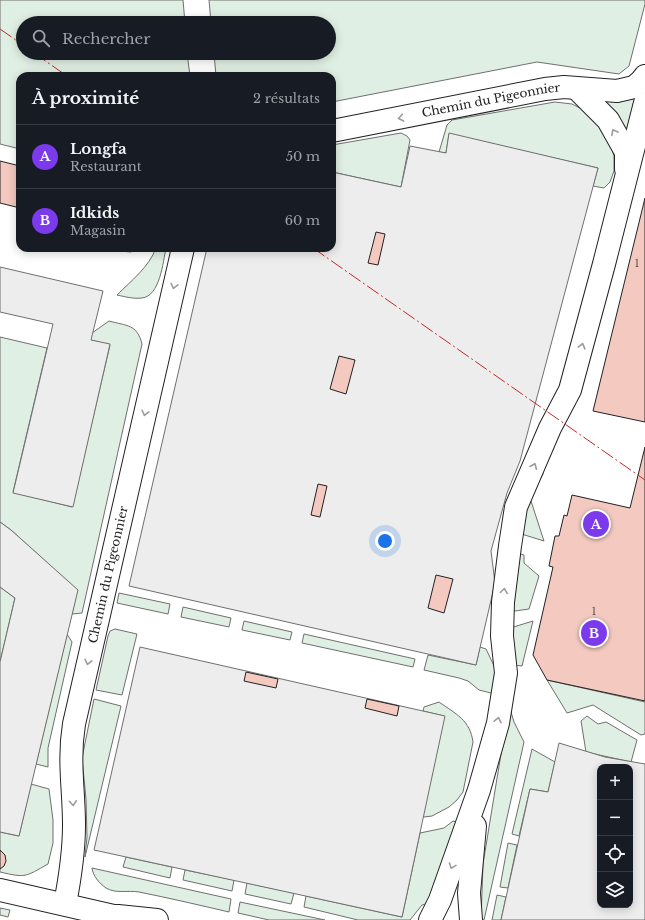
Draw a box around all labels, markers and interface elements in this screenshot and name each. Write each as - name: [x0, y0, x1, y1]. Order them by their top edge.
- search box: [16, 16, 336, 60]
- icon: search: [30, 27, 52, 49]
- text: Rechercher: [62, 29, 150, 48]
- street label: Chemin du Pigeonnier: [420, 79, 561, 120]
- text: À proximité: [32, 88, 139, 109]
- text: 2 résultats: [253, 90, 320, 107]
- one-way arrow: [398, 113, 405, 121]
- one-way arrow: [612, 129, 619, 136]
- text: Longfa: [70, 139, 127, 158]
- text: A: [40, 148, 50, 165]
- text: 50 m: [286, 148, 320, 165]
- text: Restaurant: [70, 158, 142, 175]
- text: Idkids: [70, 203, 119, 222]
- text: B: [40, 212, 50, 229]
- text: 60 m: [285, 212, 320, 229]
- text: Magasin: [70, 222, 126, 239]
- house number: 1: [635, 257, 639, 270]
- one-way arrow: [171, 283, 179, 289]
- one-way arrow: [577, 343, 586, 350]
- one-way arrow: [142, 409, 150, 416]
- one-way arrow: [529, 462, 537, 469]
- street label: Chemin du Pigeonnier: [85, 504, 131, 645]
- pin: A: [583, 509, 609, 539]
- your location: [375, 531, 395, 551]
- one-way arrow: [500, 588, 509, 595]
- house number: 1: [592, 605, 596, 618]
- pin: B: [581, 618, 607, 648]
- one-way arrow: [84, 659, 92, 665]
- one-way arrow: [493, 717, 501, 724]
- map controls: [597, 764, 633, 908]
- button: +: [597, 764, 633, 800]
- one-way arrow: [68, 800, 77, 806]
- button: −: [597, 800, 633, 836]
- button: locate: [597, 836, 633, 872]
- one-way arrow: [448, 862, 457, 869]
- button: layers: [597, 872, 633, 908]

